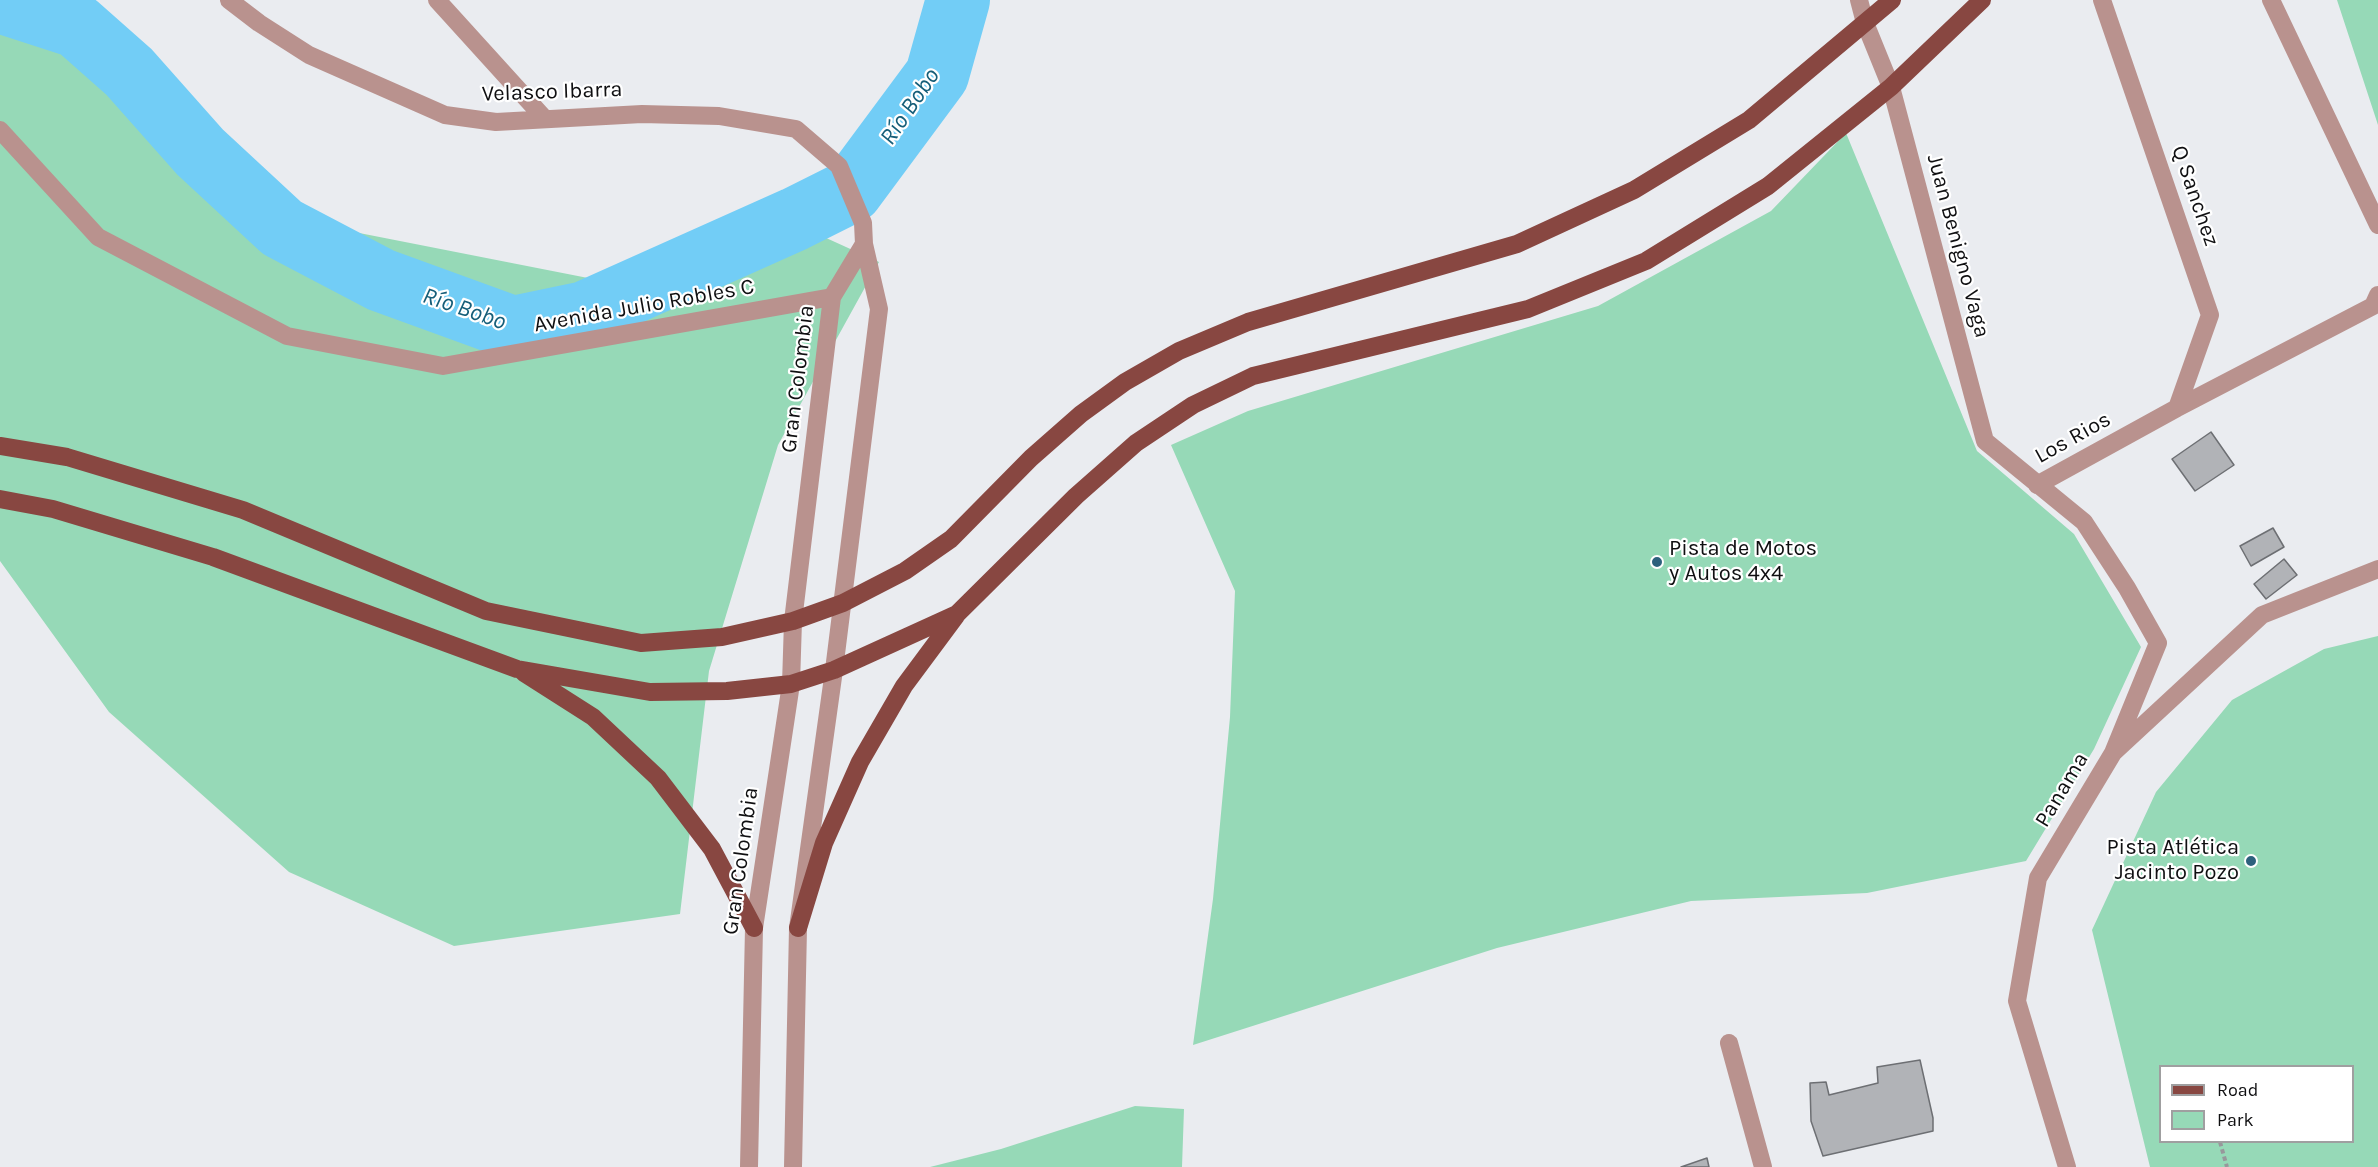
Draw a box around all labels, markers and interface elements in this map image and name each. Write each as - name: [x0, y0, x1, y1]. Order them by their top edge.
- water label: Río Bobo: [874, 63, 946, 151]
- street label: Velasco Ibarra: [481, 76, 623, 108]
- street label: Q Sanchez: [2165, 142, 2225, 250]
- street label: Juan Benigno Vaga: [1921, 151, 1995, 341]
- street label: Avenida Julio Robles C: [532, 274, 756, 338]
- water label: Río Bobo: [419, 281, 509, 337]
- street label: Gran Colombia: [776, 304, 820, 454]
- street label: Los Rios: [2030, 406, 2116, 470]
- place label: Pista de Motos y Autos 4x4: [1669, 536, 1817, 588]
- marker: Pista de Motos y Autos 4x4: [1650, 555, 1664, 569]
- street label: Panama: [2029, 748, 2095, 832]
- street label: Gran Colombia: [718, 786, 764, 936]
- place label: Pista Atlética Jacinto Pozo: [2106, 835, 2239, 886]
- marker: Pista Atlética Jacinto Pozo: [2244, 854, 2258, 868]
- legend: [2159, 1065, 2354, 1143]
- text: Road: [2217, 1079, 2258, 1101]
- text: Park: [2217, 1109, 2254, 1131]

